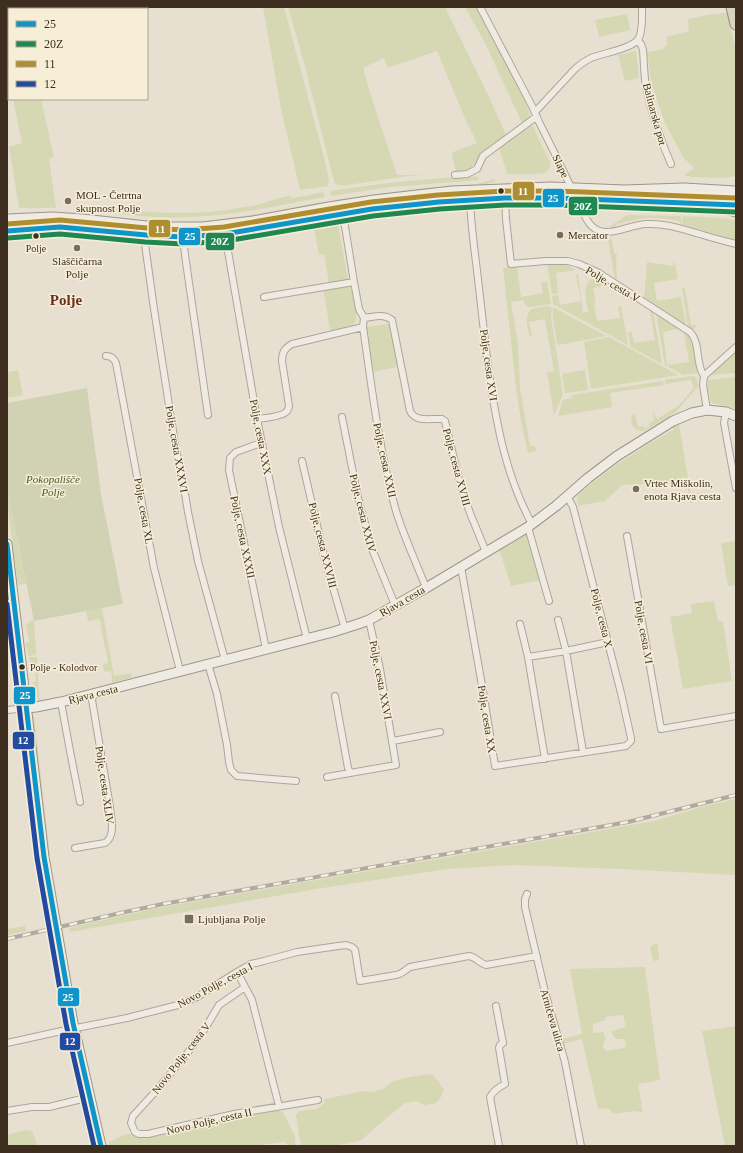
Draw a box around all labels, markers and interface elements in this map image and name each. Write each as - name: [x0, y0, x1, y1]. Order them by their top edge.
- legend: [8, 8, 148, 100]
- text: 25: [44, 17, 56, 31]
- text: 20Z: [44, 37, 63, 51]
- text: 11: [44, 57, 56, 71]
- text: 12: [44, 77, 56, 91]
- street label: Balinarska pot: [641, 82, 669, 146]
- street label: Slape: [550, 152, 572, 180]
- line badge: 11: [512, 181, 535, 201]
- text: 11: [518, 185, 528, 197]
- unlabelled marker: [496, 186, 506, 196]
- line badge: 25: [542, 188, 565, 208]
- place label: MOL - Četrtna skupnost Polje: [76, 189, 142, 214]
- text: 25: [548, 192, 559, 204]
- marker: MOL - Četrtna skupnost Polje: [63, 196, 73, 206]
- line badge: 20Z: [568, 196, 598, 216]
- text: 20Z: [574, 200, 592, 212]
- line badge: 11: [148, 219, 171, 238]
- text: 11: [155, 223, 165, 235]
- line badge: 25: [178, 227, 201, 246]
- place label: Mercator: [568, 229, 609, 241]
- text: 25: [185, 230, 196, 242]
- marker: Mercator: [555, 230, 565, 240]
- marker: Polje: [31, 231, 41, 241]
- line badge: 20Z: [205, 232, 235, 251]
- text: 20Z: [211, 235, 229, 247]
- place label: Polje: [26, 243, 47, 254]
- marker: Slaščičarna Polje: [72, 243, 82, 253]
- place label: Slaščičarna Polje: [52, 255, 102, 280]
- street label: Polje, cesta V: [584, 264, 642, 304]
- district label: Polje: [50, 292, 83, 308]
- street label: Polje, cesta XVI: [478, 328, 500, 402]
- street label: Polje, cesta XXX: [248, 398, 274, 476]
- street label: Polje, cesta XXXVI: [163, 404, 191, 494]
- street label: Polje, cesta XXII: [371, 422, 399, 499]
- street label: Polje, cesta XVIII: [441, 427, 473, 507]
- park label: Pokopališče Polje: [25, 473, 80, 498]
- street label: Polje, cesta XXIV: [347, 473, 379, 553]
- street label: Polje, cesta XL: [132, 477, 156, 546]
- place label: Vrtec Miškolin, enota Rjava cesta: [644, 477, 721, 502]
- marker: Vrtec Miškolin, enota Rjava cesta: [631, 484, 641, 494]
- street label: Polje, cesta XXXII: [228, 495, 258, 580]
- street label: Polje, cesta XXVIII: [307, 501, 340, 589]
- street label: Rjava cesta: [377, 583, 427, 619]
- street label: Polje, cesta X: [589, 587, 615, 649]
- street label: Polje, cesta VI: [633, 599, 656, 665]
- street label: Polje, cesta XXVI: [367, 639, 395, 721]
- marker: Polje - Kolodvor: [17, 662, 27, 672]
- place label: Polje - Kolodvor: [30, 662, 98, 673]
- street label: Rjava cesta: [67, 682, 119, 706]
- street label: Polje, cesta XX: [476, 684, 498, 754]
- line badge: 25: [13, 686, 36, 705]
- text: 25: [20, 689, 31, 701]
- line badge: 12: [12, 731, 35, 750]
- text: 12: [18, 734, 29, 746]
- street label: Polje, cesta XLIV: [94, 745, 116, 825]
- marker: Ljubljana Polje: [183, 913, 195, 925]
- place label: Ljubljana Polje: [198, 913, 266, 925]
- street label: Novo Polje, cesta I: [175, 960, 255, 1010]
- line badge: 25: [57, 987, 80, 1007]
- street label: Arničeva ulica: [538, 987, 568, 1053]
- text: 25: [63, 991, 74, 1003]
- street label: Novo Polje, cesta V: [149, 1020, 213, 1096]
- line badge: 12: [59, 1032, 81, 1051]
- text: 12: [65, 1035, 76, 1047]
- street label: Novo Polje, cesta II: [165, 1105, 253, 1137]

